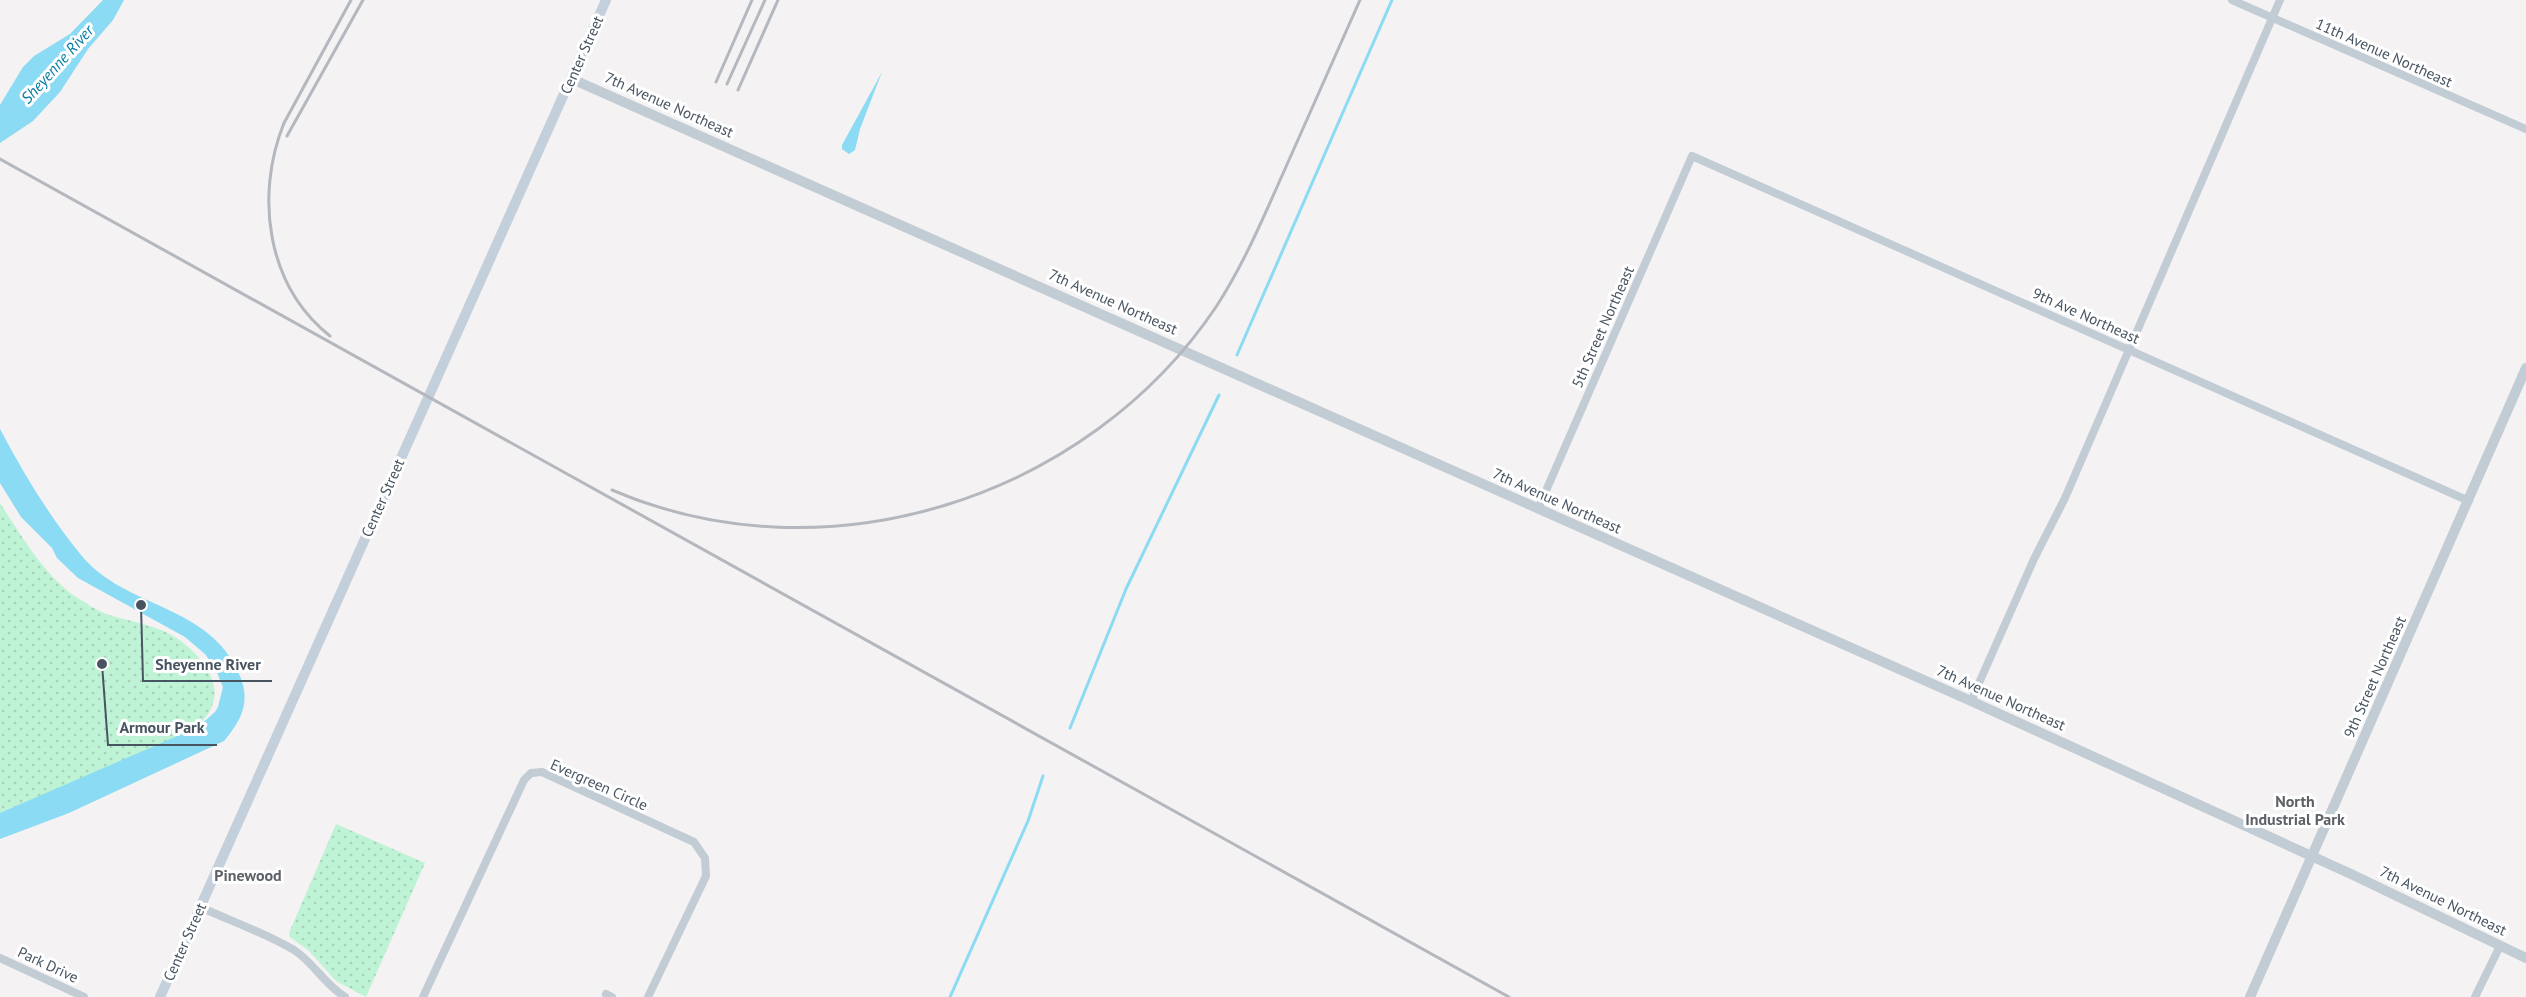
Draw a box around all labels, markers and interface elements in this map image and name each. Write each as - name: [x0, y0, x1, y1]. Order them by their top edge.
- street label: Center Street: [556, 13, 607, 97]
- street label: 11th Avenue Northeast: [2313, 14, 2455, 91]
- water label: Sheyenne River: [16, 19, 99, 107]
- street label: 7th Avenue Northeast: [602, 68, 737, 141]
- street label: 5th Street Northeast: [1567, 263, 1638, 391]
- street label: 7th Avenue Northeast: [1046, 265, 1181, 338]
- street label: 9th Ave Northeast: [2030, 283, 2143, 348]
- street label: Center Street: [357, 456, 408, 540]
- street label: 7th Avenue Northeast: [1490, 464, 1625, 537]
- street label: 9th Street Northeast: [2339, 613, 2410, 741]
- callout: Sheyenne River: [143, 647, 272, 681]
- text: Sheyenne River: [155, 654, 261, 674]
- street label: 7th Avenue Northeast: [1934, 661, 2069, 734]
- callout: Armour Park: [108, 711, 217, 745]
- text: Armour Park: [119, 717, 205, 737]
- street label: Evergreen Circle: [548, 755, 651, 815]
- district label: North Industrial Park: [2245, 791, 2345, 829]
- street label: 7th Avenue Northeast: [2377, 862, 2510, 940]
- district label: Pinewood: [214, 865, 282, 885]
- street label: Center Street: [159, 900, 210, 984]
- street label: Park Drive: [15, 942, 82, 987]

